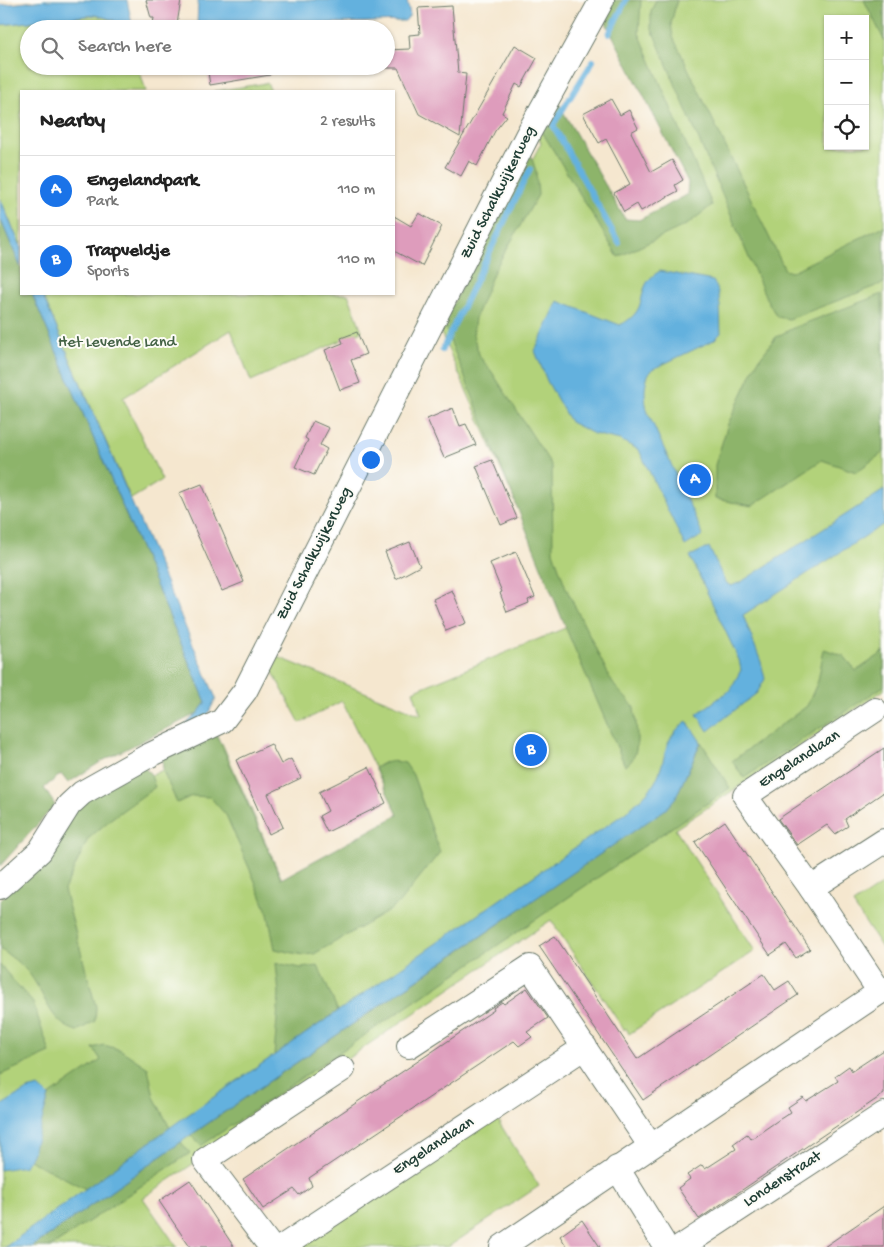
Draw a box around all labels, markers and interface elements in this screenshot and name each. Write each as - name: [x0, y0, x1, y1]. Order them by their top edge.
- map controls: [824, 15, 869, 150]
- button: +: [824, 15, 869, 60]
- search box: [20, 20, 395, 75]
- icon: search: [38, 34, 66, 62]
- text: Search here: [78, 36, 172, 59]
- button: −: [824, 60, 869, 105]
- button: locate: [824, 105, 869, 150]
- text: Nearby: [40, 110, 105, 135]
- text: 2 results: [320, 113, 375, 132]
- street label: Zuid Schalkwijkerweg: [457, 123, 541, 263]
- text: Engelandpark: [87, 170, 198, 193]
- text: A: [51, 181, 61, 200]
- text: 110 m: [338, 181, 375, 200]
- text: Park: [87, 193, 118, 212]
- text: Trapveldje: [87, 240, 170, 263]
- text: B: [52, 251, 60, 270]
- text: 110 m: [338, 251, 375, 270]
- text: Sports: [87, 263, 129, 282]
- park label: Het Levende Land: [58, 334, 178, 353]
- your location: [358, 447, 384, 473]
- pin: A: [679, 461, 711, 499]
- street label: Zuid Schalkwijkerweg: [273, 484, 357, 624]
- street label: Engelandlaan: [756, 726, 845, 793]
- pin: B: [515, 731, 547, 769]
- street label: Engelandlaan: [390, 1113, 479, 1180]
- street label: Londenstraat: [740, 1147, 827, 1212]

